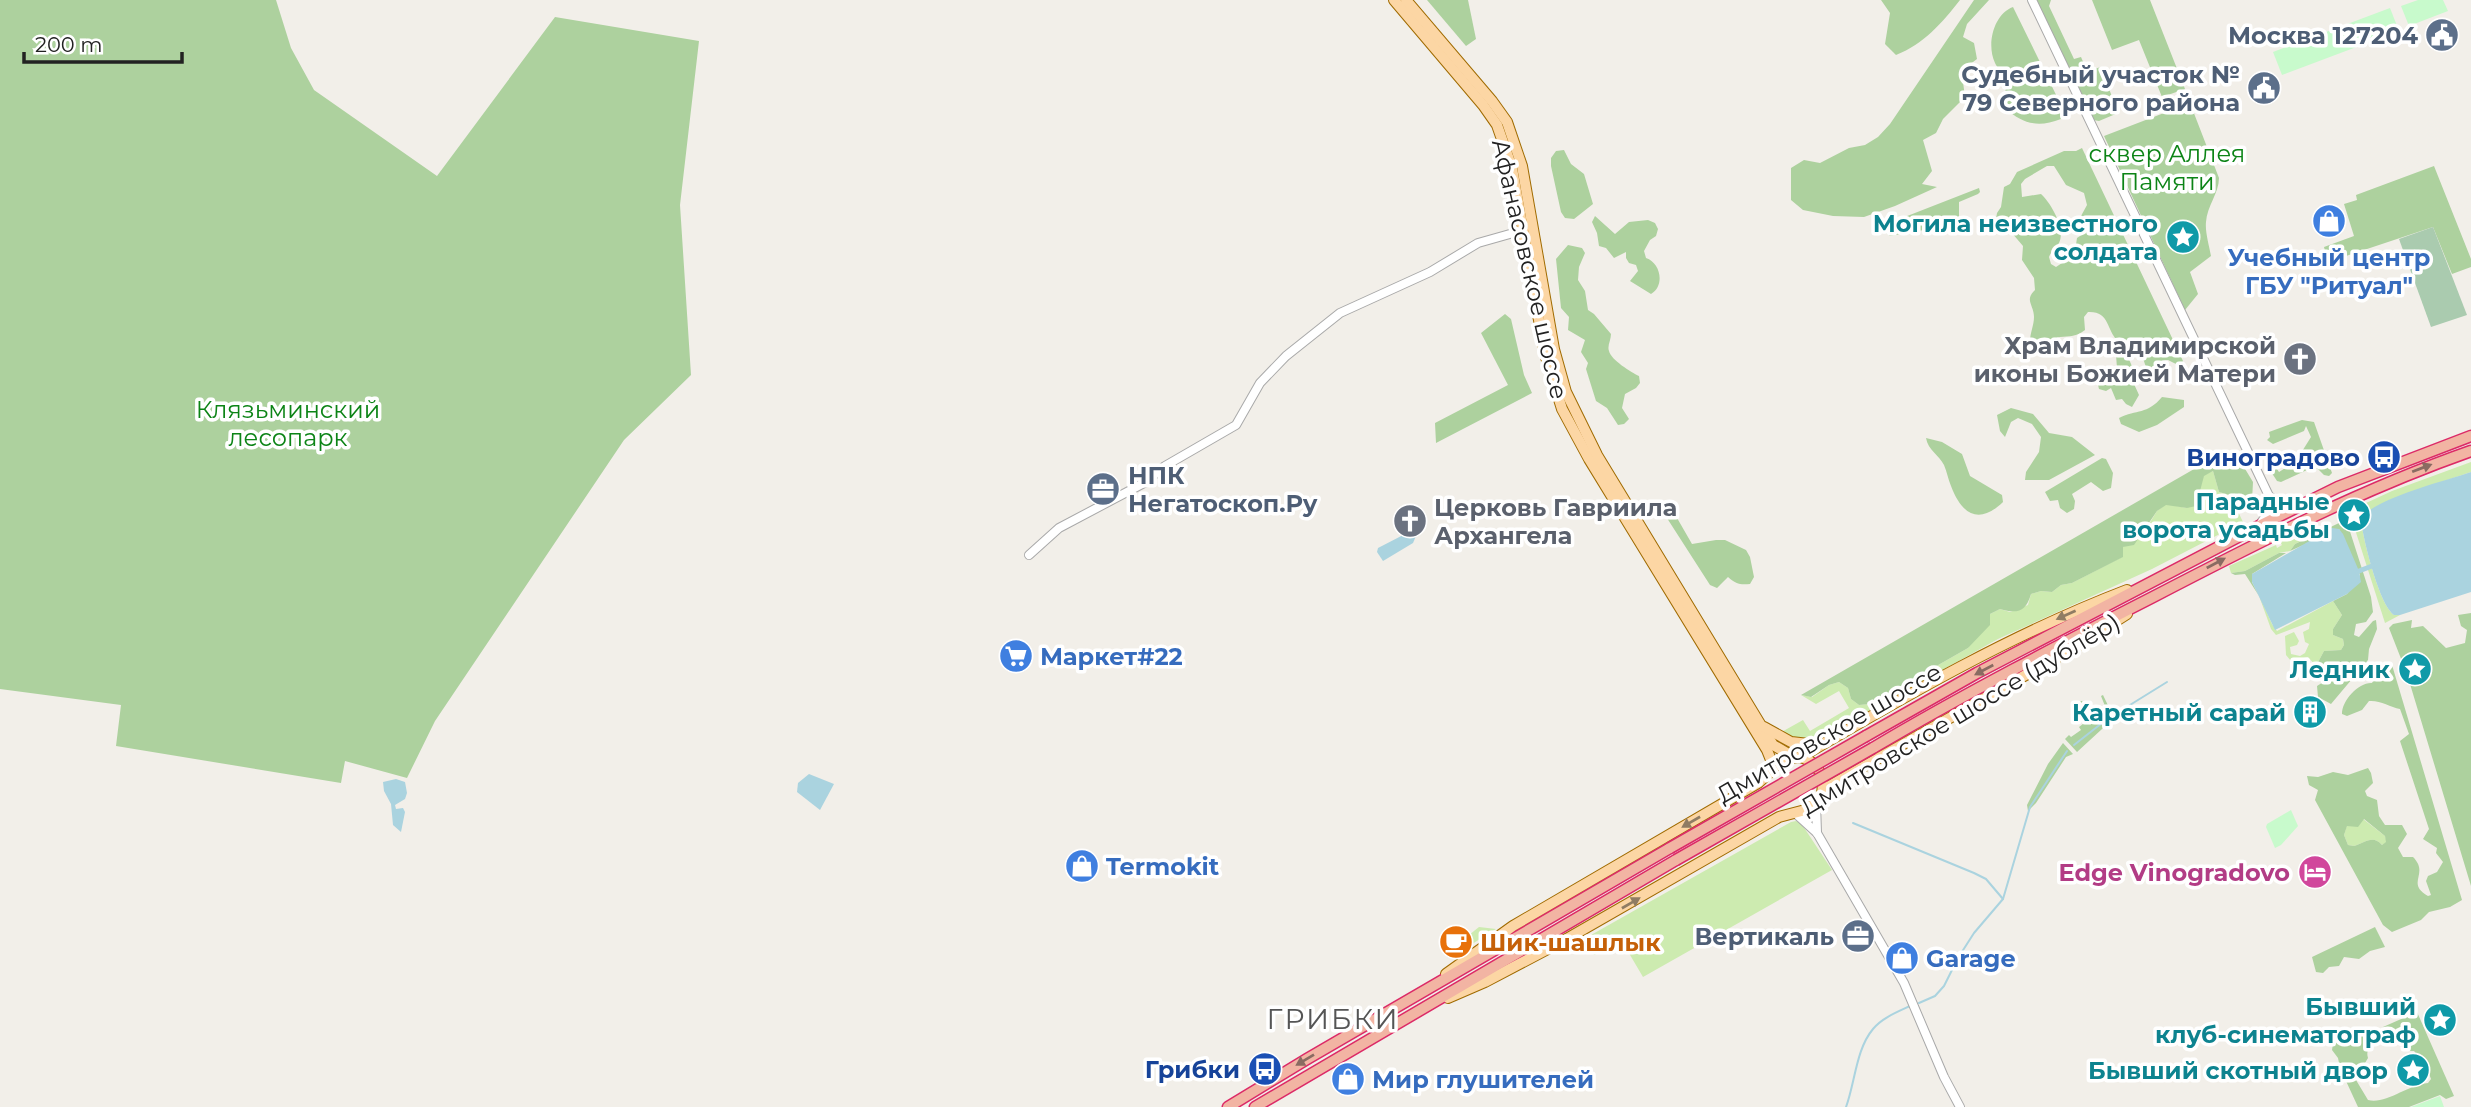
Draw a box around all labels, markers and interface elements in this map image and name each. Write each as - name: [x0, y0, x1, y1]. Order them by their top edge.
- public building icon: Москва 127204: [2423, 16, 2461, 54]
- scale bar: [24, 21, 182, 65]
- place label: Москва 127204: [2228, 21, 2418, 50]
- text: 200 m: [35, 32, 102, 57]
- place label: Судебный участок № 79 Северного района: [1961, 60, 2240, 117]
- public building icon: Судебный участок № 79 Северного района: [2245, 69, 2283, 107]
- street label: Афанасовское шоссе: [1486, 136, 1574, 402]
- park label: сквер Аллея Памяти: [2089, 139, 2245, 196]
- shop icon: Учебный центр ГБУ "Ритуал": [2310, 202, 2348, 240]
- place label: Могила неизвестного солдата: [1873, 209, 2158, 266]
- place icon: Могила неизвестного солдата: [2164, 218, 2202, 256]
- place label: Учебный центр ГБУ "Ритуал": [2228, 243, 2430, 300]
- place label: Храм Владимирской иконы Божией Матери: [1974, 331, 2276, 388]
- church icon: Храм Владимирской иконы Божией Матери: [2281, 340, 2319, 378]
- park label: Клязьминский лесопарк: [196, 395, 380, 452]
- bus stop icon: Виноградово: [2365, 438, 2403, 476]
- place label: Виноградово: [2186, 443, 2360, 472]
- place label: НПК Негатоскоп.Ру: [1128, 461, 1318, 518]
- one-way arrow: [2412, 463, 2433, 474]
- office icon: НПК Негатоскоп.Ру: [1084, 470, 1122, 508]
- place label: Парадные ворота усадьбы: [2122, 487, 2330, 544]
- place label: Церковь Гавриила Архангела: [1434, 493, 1677, 550]
- place icon: Парадные ворота усадьбы: [2335, 496, 2373, 534]
- church icon: Церковь Гавриила Архангела: [1391, 502, 1429, 540]
- one-way arrow: [2206, 558, 2226, 570]
- street label: Дмитровское шоссе (дублёр): [1795, 607, 2125, 821]
- one-way arrow: [2056, 609, 2076, 621]
- supermarket icon: Маркет#22: [997, 637, 1035, 675]
- place label: Маркет#22: [1040, 642, 1183, 671]
- place icon: Ледник: [2396, 650, 2434, 688]
- place label: Ледник: [2290, 655, 2391, 684]
- street label: Дмитровское шоссе: [1712, 657, 1946, 809]
- one-way arrow: [1974, 664, 1993, 676]
- building icon: Каретный сарай: [2291, 693, 2329, 731]
- place label: Каретный сарай: [2072, 698, 2286, 727]
- one-way arrow: [1682, 816, 1701, 828]
- shop icon: Termokit: [1063, 847, 1101, 885]
- place label: Termokit: [1106, 852, 1220, 881]
- hotel icon: Edge Vinogradovo: [2296, 853, 2334, 891]
- place label: Edge Vinogradovo: [2058, 858, 2290, 887]
- one-way arrow: [1621, 897, 1640, 909]
- office icon: Вертикаль: [1839, 917, 1877, 955]
- place label: Вертикаль: [1694, 922, 1834, 951]
- cafe icon: Шик-шашлык: [1437, 923, 1475, 961]
- place label: Шик-шашлык: [1480, 928, 1661, 957]
- shop icon: Garage: [1883, 939, 1921, 977]
- place label: Garage: [1926, 944, 2016, 973]
- place label: Бывший клуб-синематограф: [2155, 992, 2416, 1049]
- place icon: Бывший клуб-синематограф: [2421, 1001, 2459, 1039]
- district label: ГРИБКИ: [1266, 1002, 1400, 1036]
- bus stop icon: Грибки: [1246, 1050, 1284, 1088]
- place icon: Бывший скотный двор: [2394, 1051, 2432, 1089]
- one-way arrow: [1296, 1054, 1315, 1066]
- place label: Грибки: [1145, 1055, 1240, 1084]
- place label: Бывший скотный двор: [2088, 1056, 2388, 1085]
- shop icon: Мир глушителей: [1329, 1060, 1367, 1098]
- place label: Мир глушителей: [1372, 1065, 1594, 1094]

